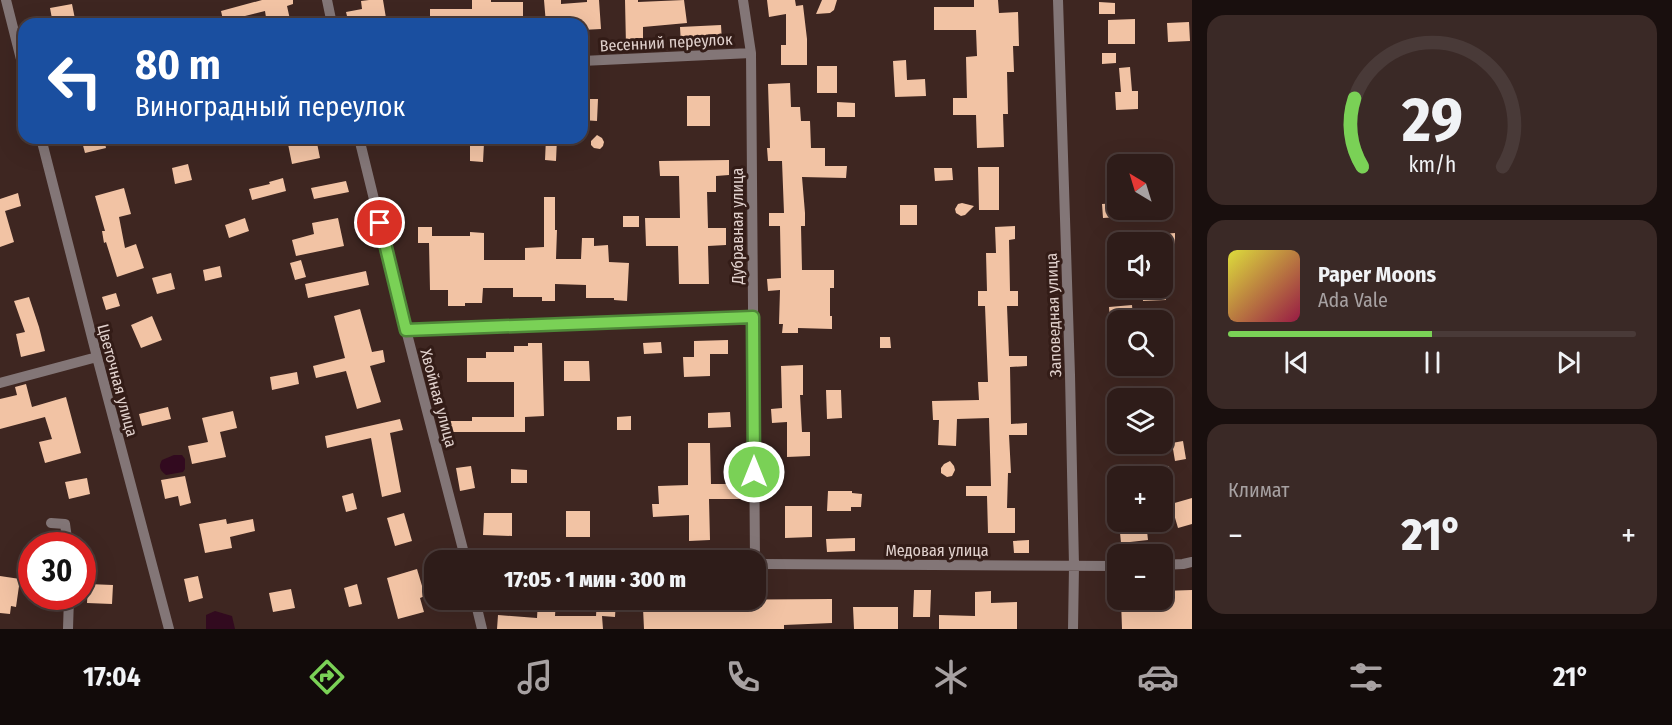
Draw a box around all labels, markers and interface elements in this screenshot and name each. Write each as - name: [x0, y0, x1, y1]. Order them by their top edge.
- street label: Весенний переулок: [599, 30, 733, 55]
- text: 80 m: [135, 40, 221, 90]
- icon: left: [36, 42, 114, 120]
- text: 29: [1401, 83, 1462, 158]
- text: Виноградный переулок: [135, 91, 405, 123]
- text: km/h: [1408, 152, 1456, 178]
- north arrow: [1107, 154, 1173, 220]
- map controls: [1107, 154, 1173, 610]
- street label: Дубравная улица: [728, 168, 747, 285]
- pin: [354, 197, 405, 248]
- icon: arrive: [363, 206, 396, 239]
- button: sound: [1107, 232, 1173, 298]
- street label: Заповедная улица: [1042, 252, 1065, 377]
- text: Paper Moons: [1318, 261, 1436, 288]
- text: Ada Vale: [1318, 288, 1388, 312]
- button: search: [1107, 310, 1173, 376]
- street label: Цветочная улица: [93, 322, 142, 439]
- icon: previous: [1280, 346, 1313, 379]
- icon: pause: [1416, 346, 1449, 379]
- icon: next: [1552, 346, 1585, 379]
- street label: Хвойная улица: [416, 347, 461, 449]
- button: layers: [1107, 388, 1173, 454]
- position arrow: [722, 440, 786, 504]
- button: +: [1107, 466, 1173, 532]
- text: Климат: [1228, 478, 1289, 502]
- text: 21°: [1401, 508, 1462, 562]
- text: −: [1228, 516, 1243, 556]
- text: +: [1621, 516, 1636, 556]
- speed limit sign: 30: [18, 532, 96, 610]
- street label: Медовая улица: [885, 541, 989, 560]
- button: −: [1107, 544, 1173, 610]
- text: 17:05 · 1 мин · 300 m: [504, 566, 686, 593]
- icon: directions: [306, 656, 348, 698]
- icon: music: [514, 656, 556, 698]
- icon: phone: [722, 656, 764, 698]
- icon: climate: [930, 656, 972, 698]
- icon: car: [1137, 656, 1179, 698]
- icon: filters: [1345, 656, 1387, 698]
- text: 17:04: [83, 661, 141, 693]
- text: 21°: [1553, 661, 1589, 693]

